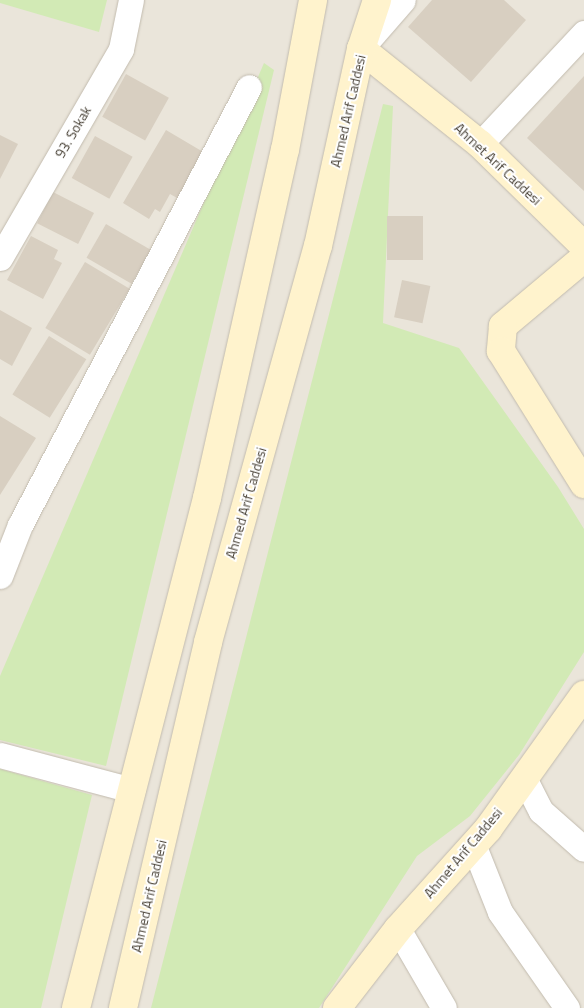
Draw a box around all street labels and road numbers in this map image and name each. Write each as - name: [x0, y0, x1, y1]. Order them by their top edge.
- street label: Ahmed Arif Caddesi: [327, 53, 369, 169]
- street label: 93. Sokak: [51, 103, 95, 161]
- street label: Ahmet Arif Caddesi: [451, 119, 545, 209]
- street label: Ahmed Arif Caddesi: [222, 445, 270, 561]
- street label: Ahmet Arif Caddesi: [420, 804, 506, 902]
- street label: Ahmed Arif Caddesi: [128, 838, 170, 954]

